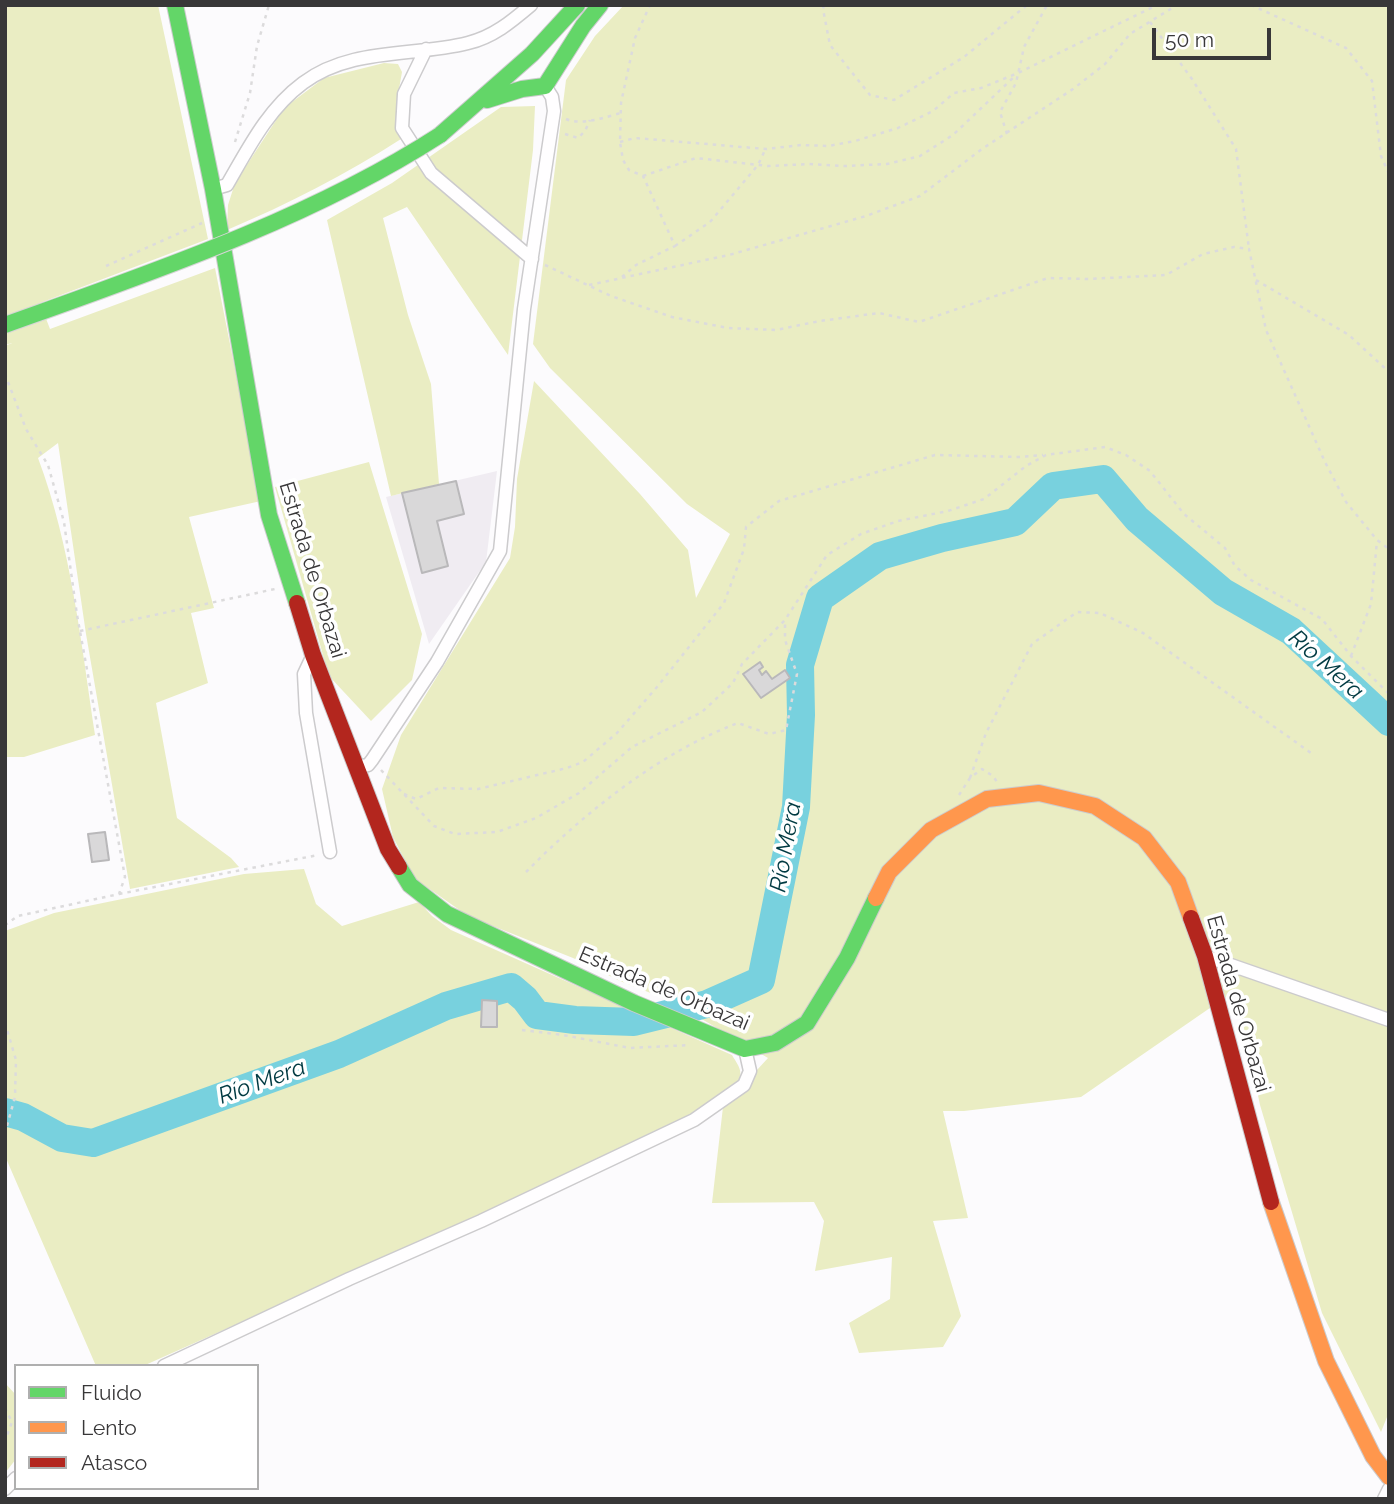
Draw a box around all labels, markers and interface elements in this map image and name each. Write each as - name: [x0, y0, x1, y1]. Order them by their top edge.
- scale bar: [1156, 14, 1275, 58]
- text: 50 m: [1165, 27, 1214, 52]
- street label: Estrada de Orbazai: [273, 479, 351, 661]
- water label: Río Mera: [1283, 624, 1369, 706]
- water label: Río Mera: [765, 800, 807, 894]
- street label: Estrada de Orbazai: [1201, 913, 1275, 1095]
- street label: Estrada de Orbazai: [575, 942, 753, 1036]
- water label: Río Mera: [215, 1053, 309, 1111]
- legend: [14, 1364, 259, 1490]
- text: Fluido: [81, 1380, 142, 1405]
- text: Lento: [81, 1415, 137, 1440]
- text: Atasco: [81, 1450, 147, 1475]

